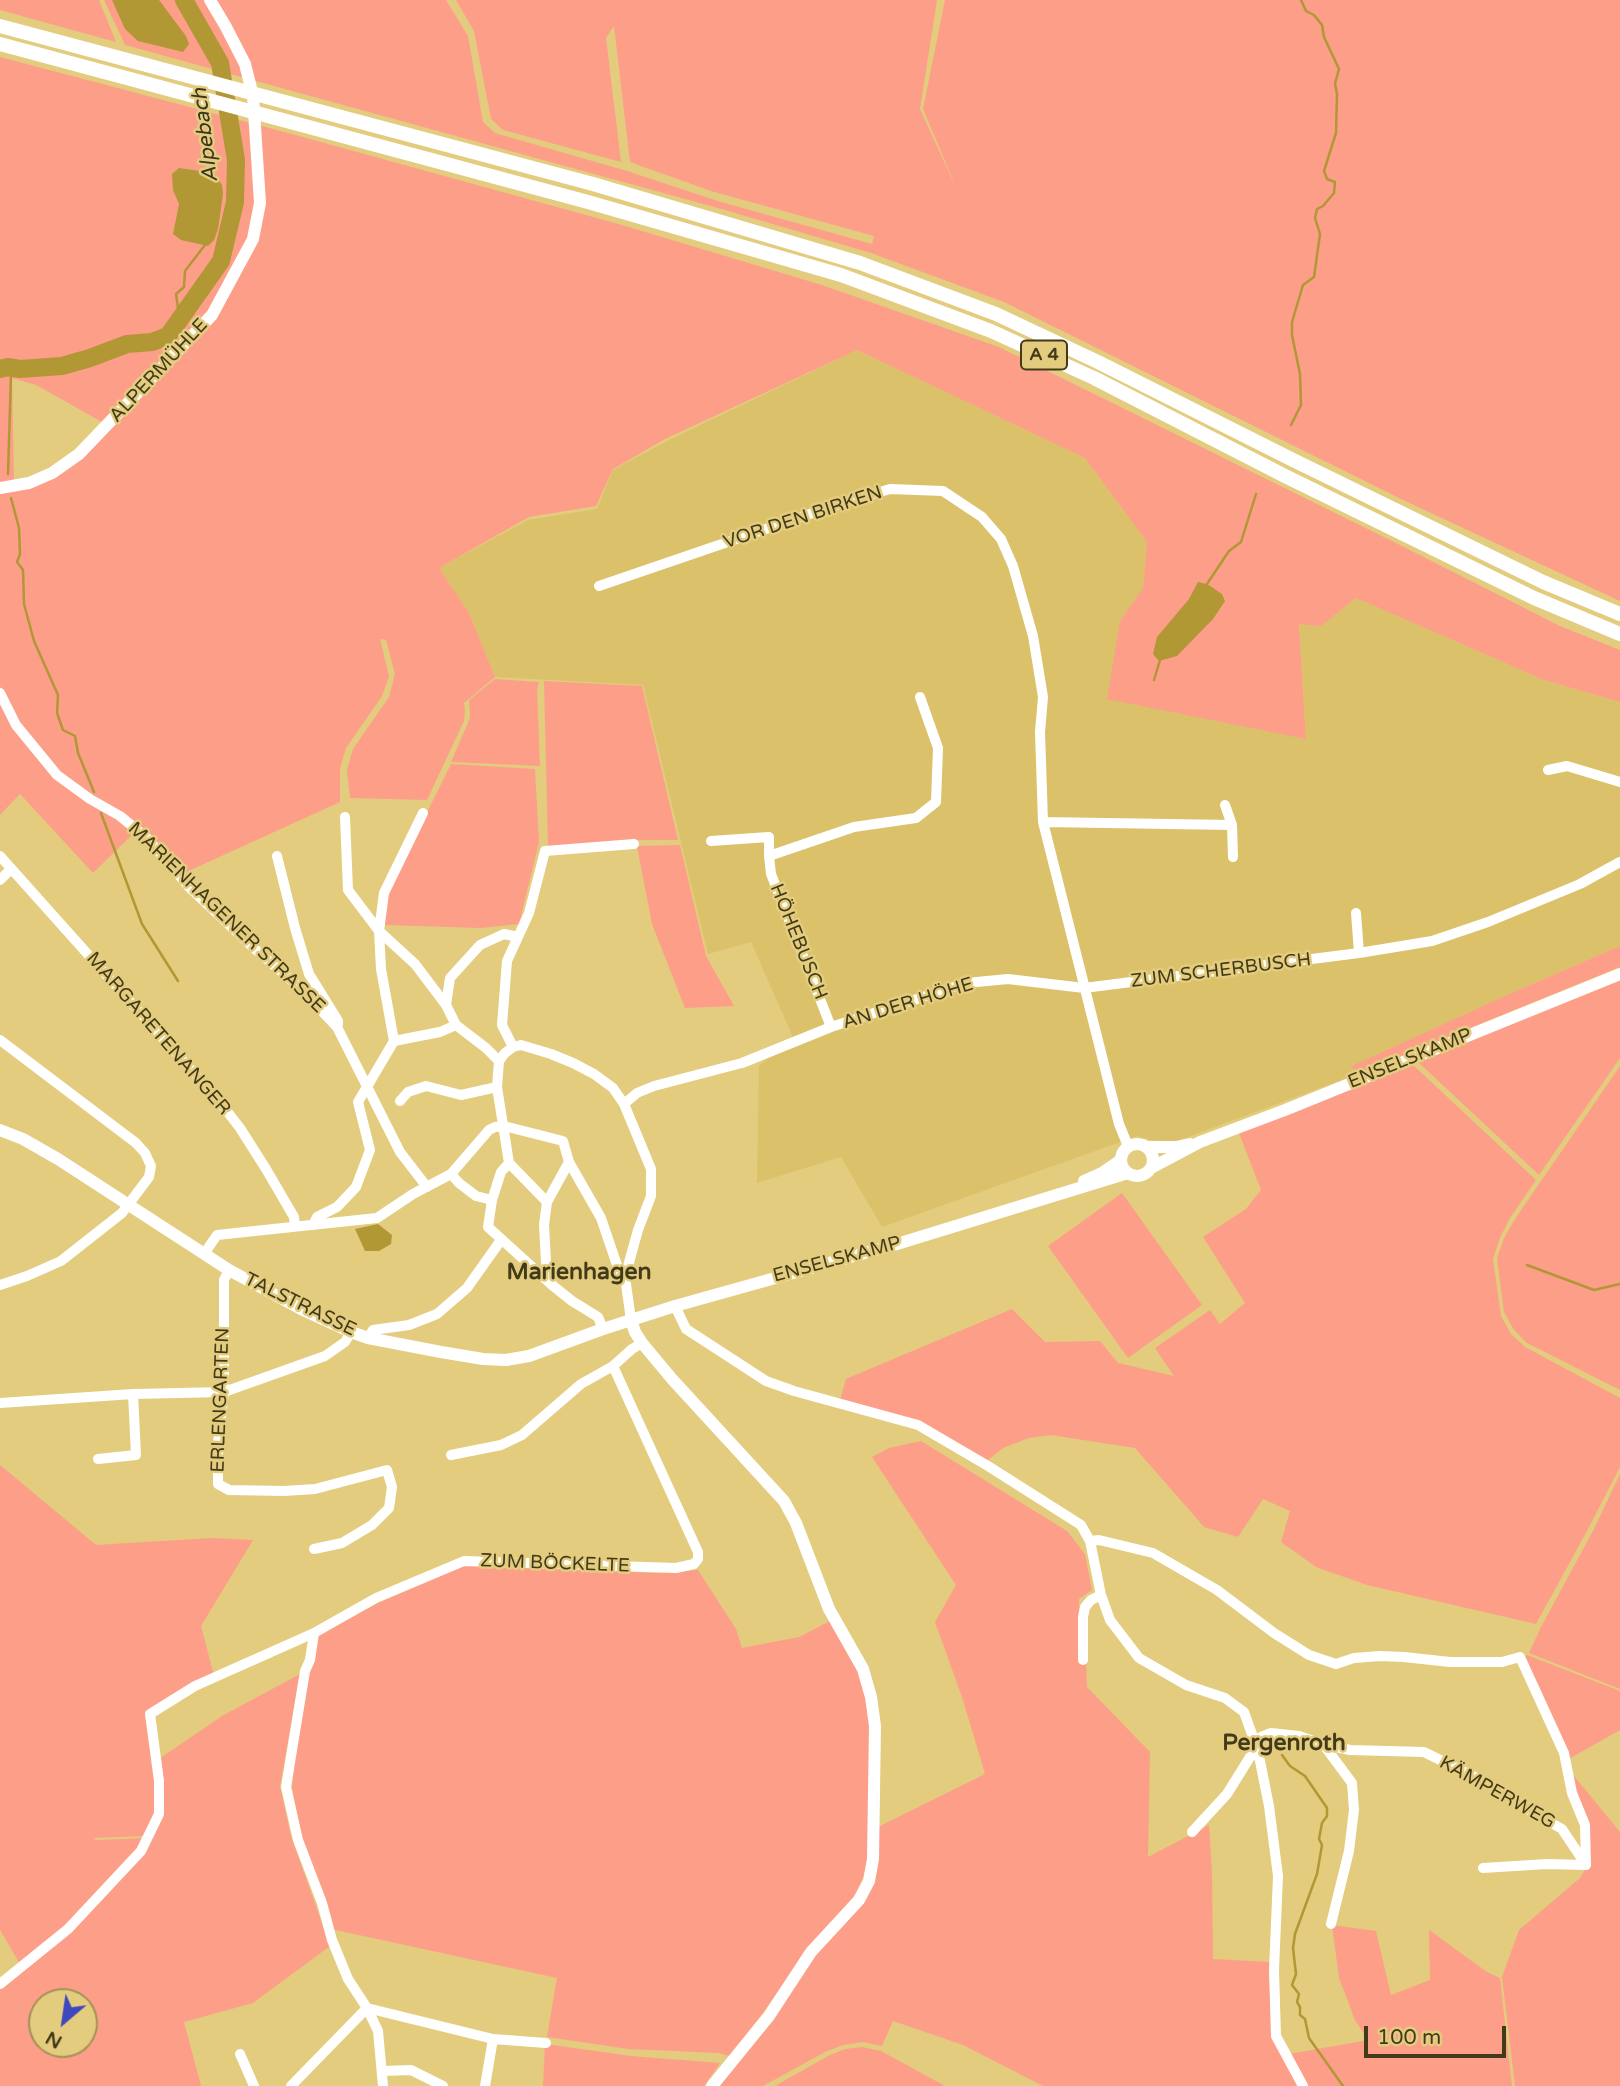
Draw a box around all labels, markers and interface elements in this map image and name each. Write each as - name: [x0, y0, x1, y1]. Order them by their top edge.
- water label: Alpebach: [188, 86, 224, 184]
- street label: ALPERMÜHLE: [105, 314, 213, 428]
- road number: A 4: [1021, 340, 1067, 370]
- street label: VOR DEN BIRKEN: [721, 482, 885, 554]
- street label: MARIENHAGENER STRASSE: [123, 818, 329, 1018]
- street label: HÖHEBUSCH: [764, 881, 832, 1003]
- street label: MARGARETENANGER: [81, 948, 235, 1120]
- street label: ZUM SCHERBUSCH: [1130, 949, 1312, 993]
- street label: AN DER HÖHE: [840, 973, 976, 1035]
- street label: ENSELSKAMP: [1345, 1024, 1475, 1094]
- street label: ENSELSKAMP: [771, 1232, 903, 1288]
- district label: Marienhagen: [506, 1259, 652, 1287]
- street label: TALSTRASSE: [240, 1268, 360, 1342]
- street label: ERLENGARTEN: [207, 1327, 235, 1473]
- street label: ZUM BÖCKELTE: [480, 1550, 630, 1578]
- district label: Pergenroth: [1222, 1730, 1346, 1758]
- street label: KÄMPERWEG: [1435, 1752, 1559, 1834]
- north arrow: [28, 1988, 98, 2058]
- scale bar: [1368, 2012, 1510, 2056]
- text: 100 m: [1377, 2025, 1441, 2050]
- text: N: [42, 2026, 66, 2053]

